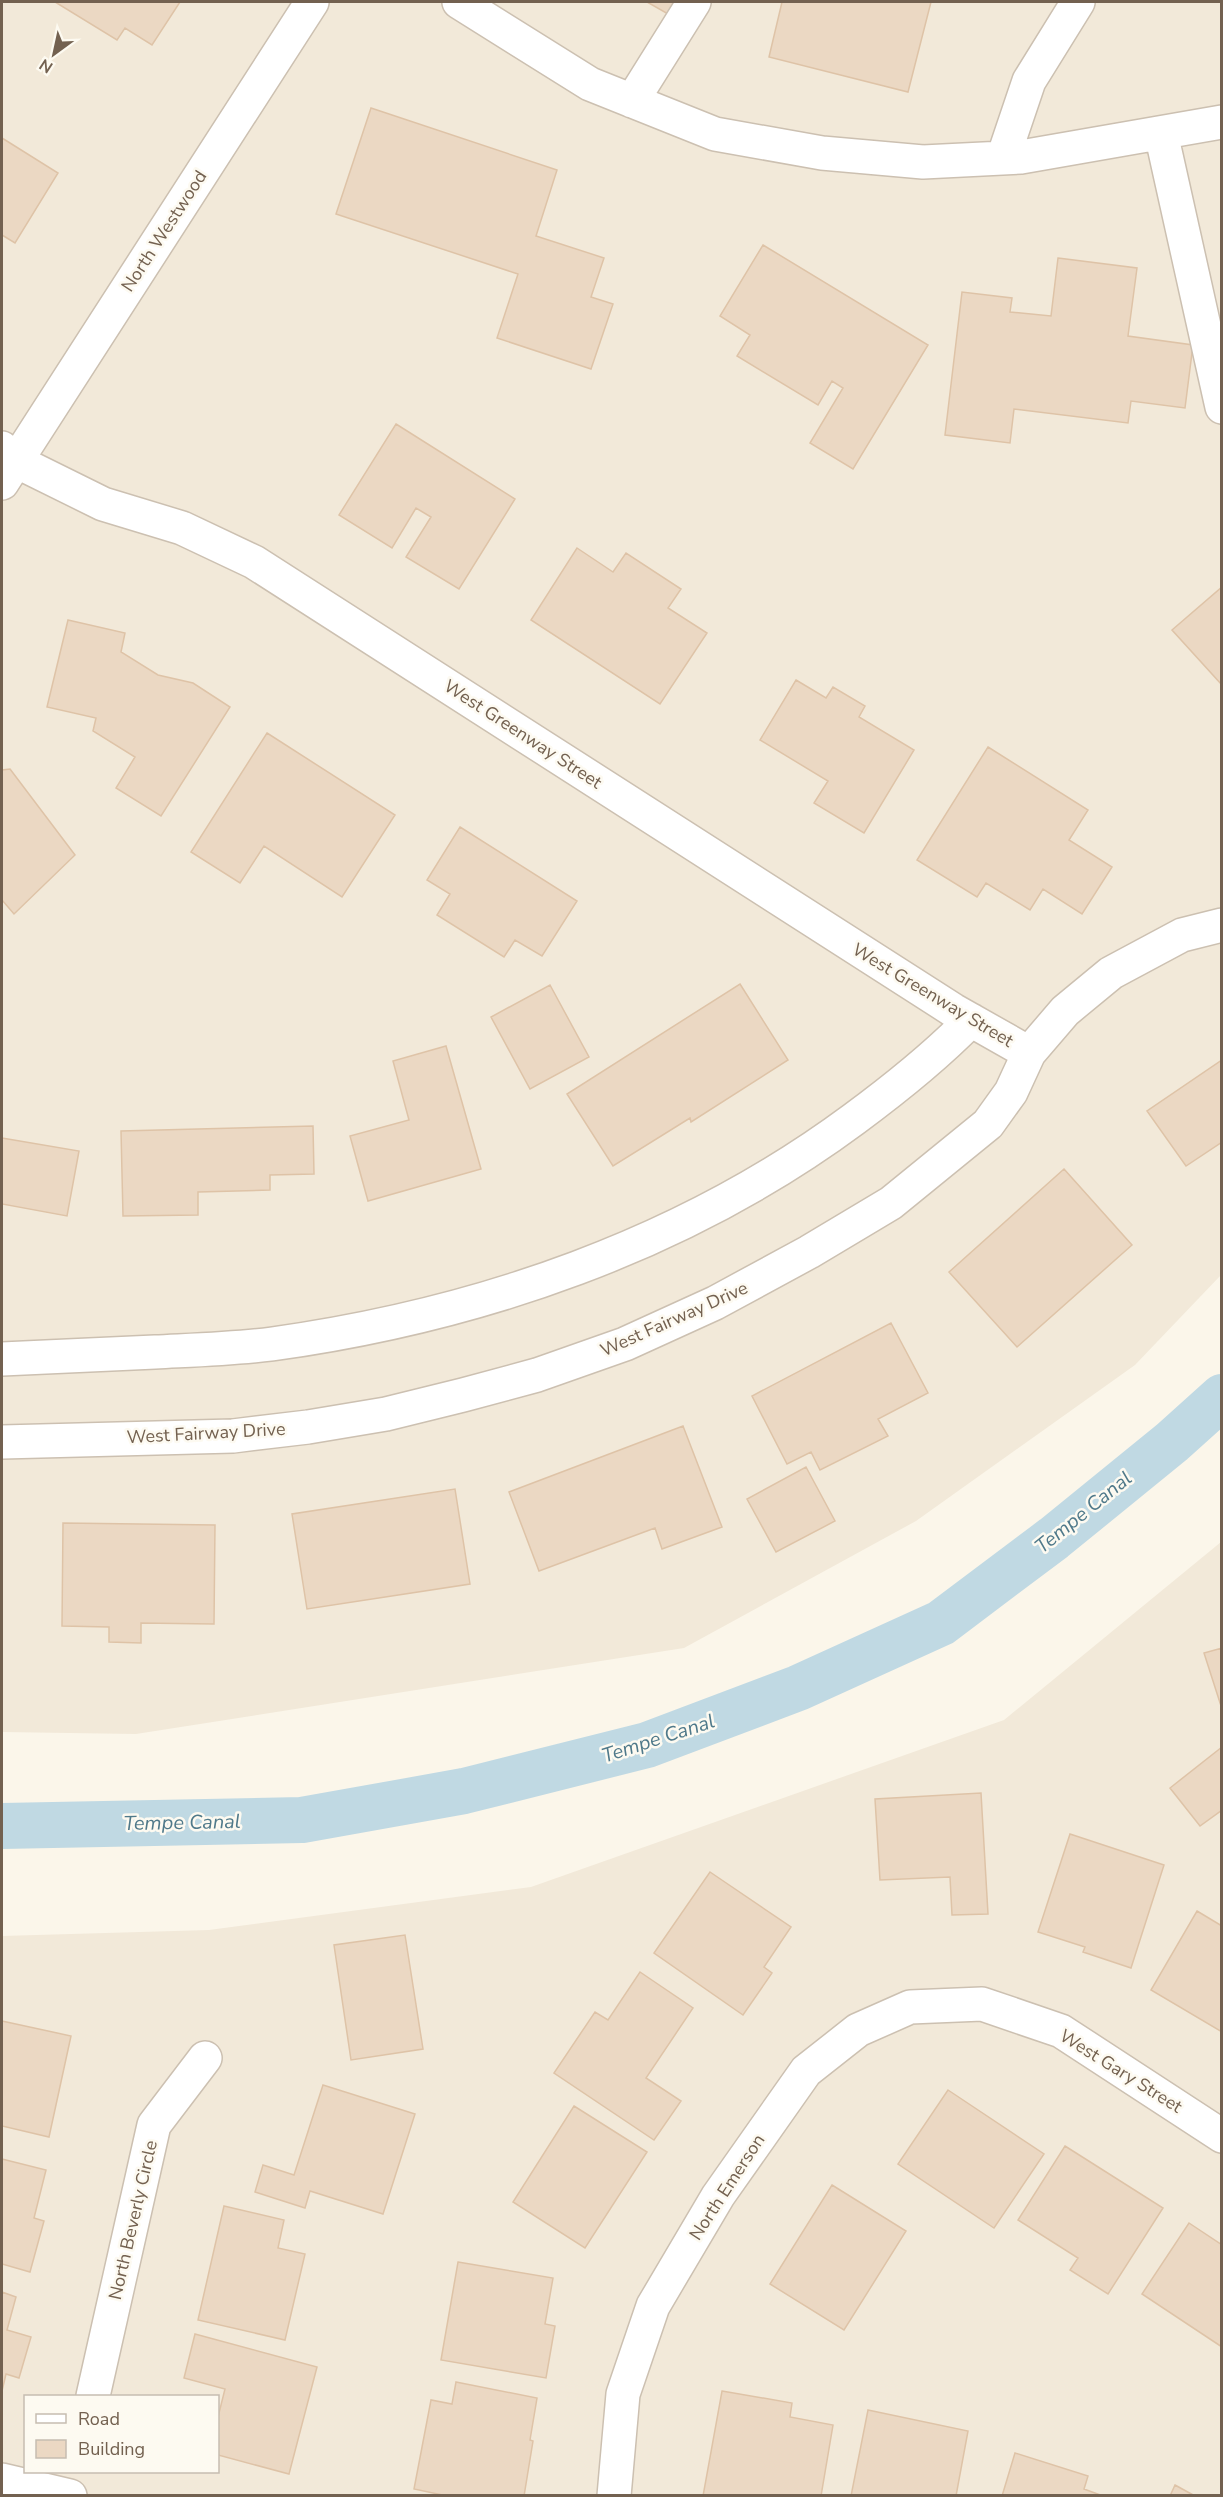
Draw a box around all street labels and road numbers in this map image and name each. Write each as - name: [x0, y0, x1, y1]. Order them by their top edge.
- street label: North Westwood: [116, 166, 212, 296]
- street label: West Greenway Street: [439, 674, 607, 795]
- street label: West Greenway Street: [848, 937, 1019, 1053]
- street label: West Fairway Drive: [596, 1276, 752, 1362]
- street label: West Fairway Drive: [126, 1417, 286, 1449]
- street label: West Gary Street: [1055, 2024, 1187, 2119]
- street label: North Emerson: [684, 2129, 770, 2245]
- street label: North Beverly Circle: [103, 2138, 163, 2302]

